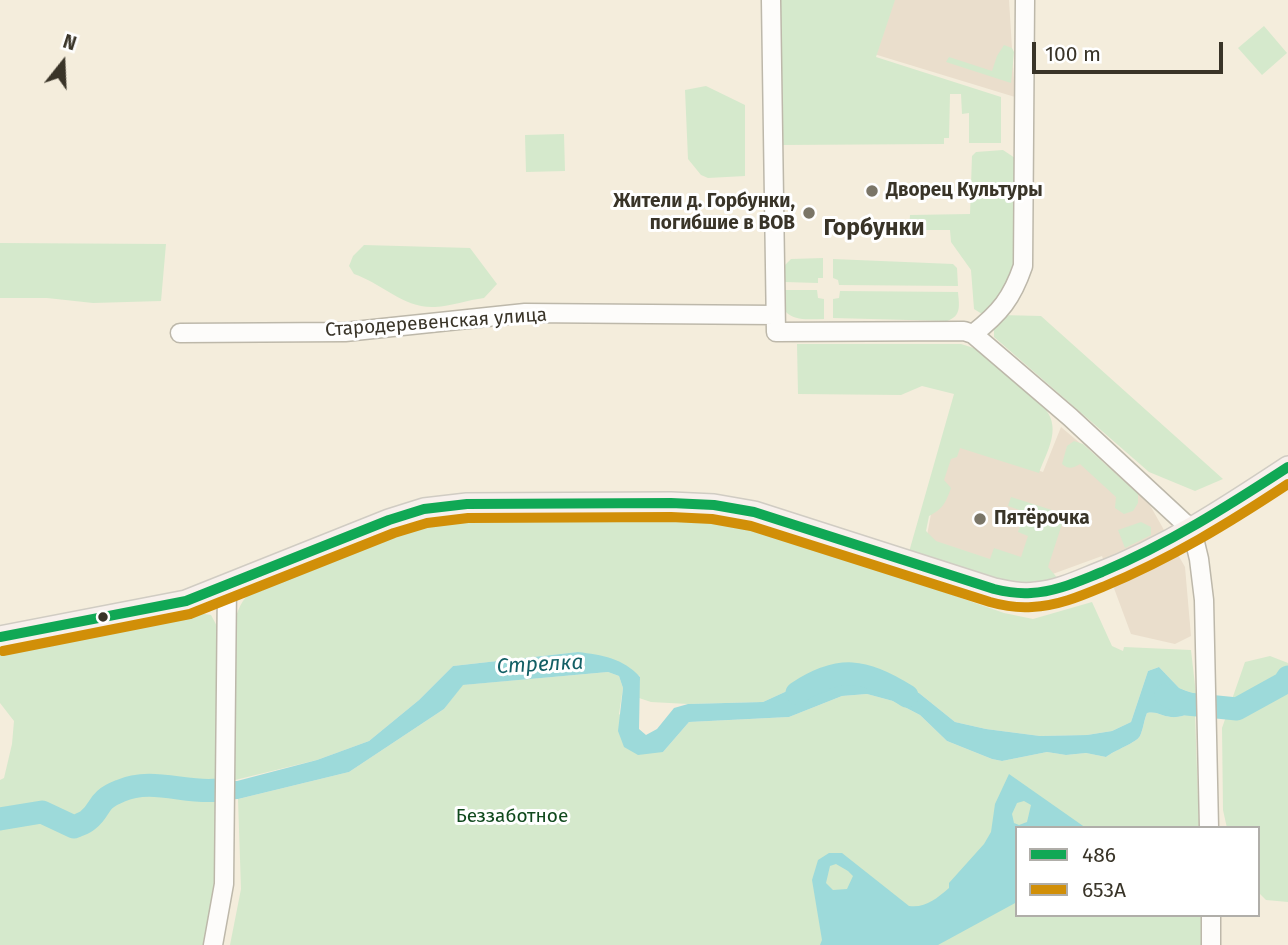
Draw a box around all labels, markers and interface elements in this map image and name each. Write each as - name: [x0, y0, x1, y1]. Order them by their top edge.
- north arrow: [28, 28, 98, 98]
- scale bar: [1036, 28, 1227, 72]
- text: N: [60, 30, 79, 55]
- text: 100 m: [1045, 41, 1101, 67]
- place label: Дворец Культуры: [886, 180, 1043, 202]
- marker: Дворец Культуры: [864, 183, 880, 199]
- place label: Жители д. Горбунки, погибшие в ВОВ: [613, 191, 795, 235]
- marker: Жители д. Горбунки, погибшие в ВОВ: [801, 205, 817, 221]
- district label: Горбунки: [823, 215, 925, 243]
- street label: Стародеревенская улица: [324, 304, 548, 342]
- place label: Пятёрочка: [994, 508, 1090, 530]
- marker: Пятёрочка: [972, 511, 988, 527]
- unlabelled marker: [96, 610, 110, 624]
- water label: Стрелка: [496, 650, 584, 680]
- park label: Беззаботное: [456, 806, 568, 828]
- legend: [1015, 826, 1260, 917]
- text: 486: [1082, 842, 1116, 868]
- text: 653А: [1082, 877, 1126, 903]

